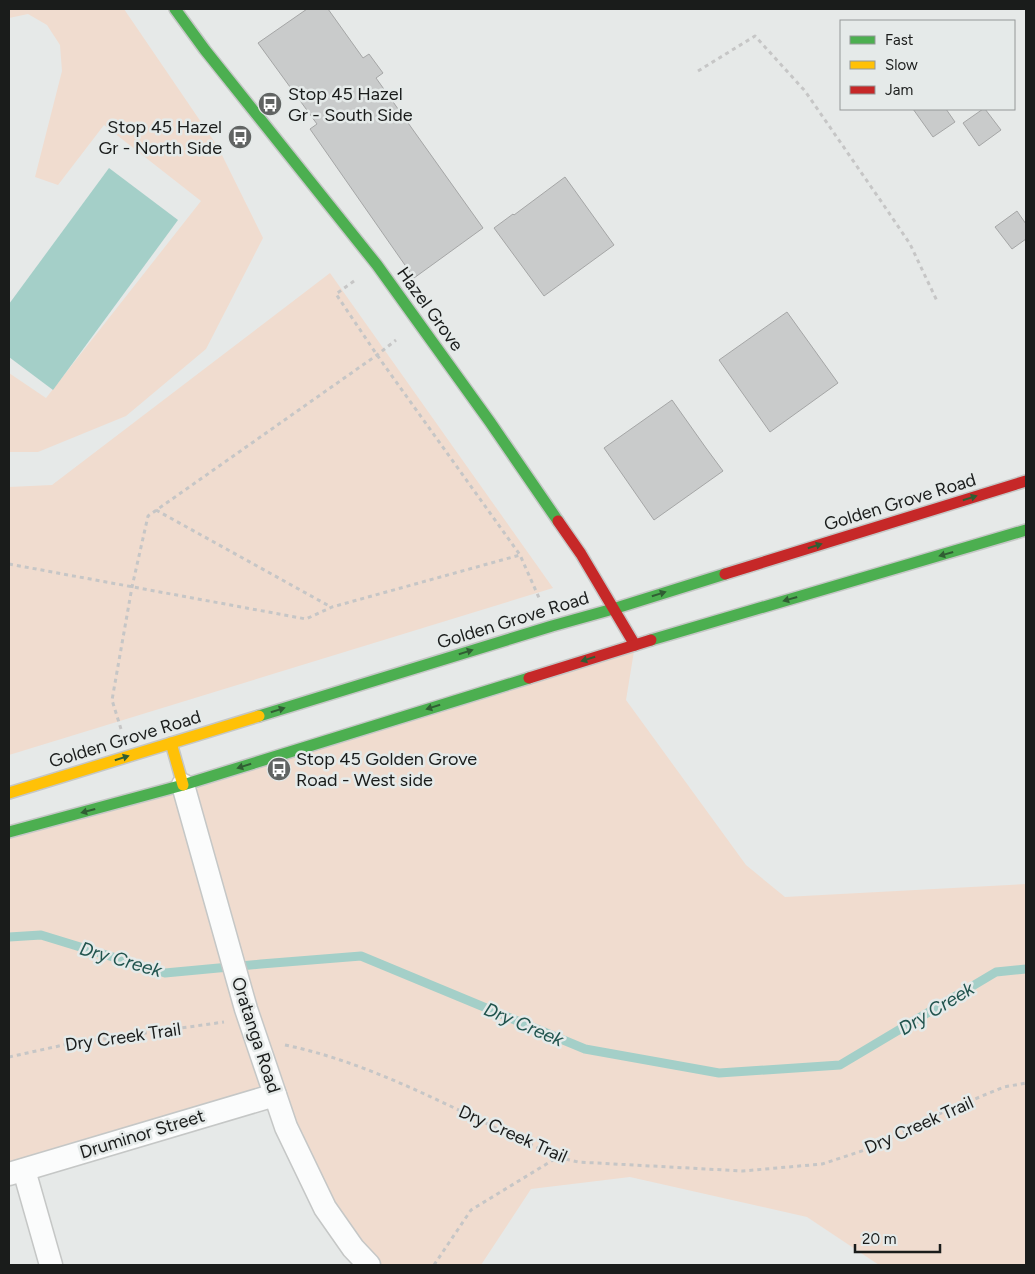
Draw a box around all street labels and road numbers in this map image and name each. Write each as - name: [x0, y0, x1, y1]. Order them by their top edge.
- street label: Hazel Grove: [392, 263, 468, 356]
- street label: Golden Grove Road: [821, 468, 979, 536]
- street label: Golden Grove Road: [434, 586, 592, 654]
- street label: Golden Grove Road: [46, 705, 204, 773]
- street label: Oratanga Road: [227, 974, 285, 1096]
- street label: Dry Creek Trail: [64, 1018, 182, 1056]
- street label: Dry Creek Trail: [861, 1091, 977, 1159]
- street label: Dry Creek Trail: [455, 1100, 571, 1168]
- street label: Druminor Street: [77, 1105, 207, 1163]

